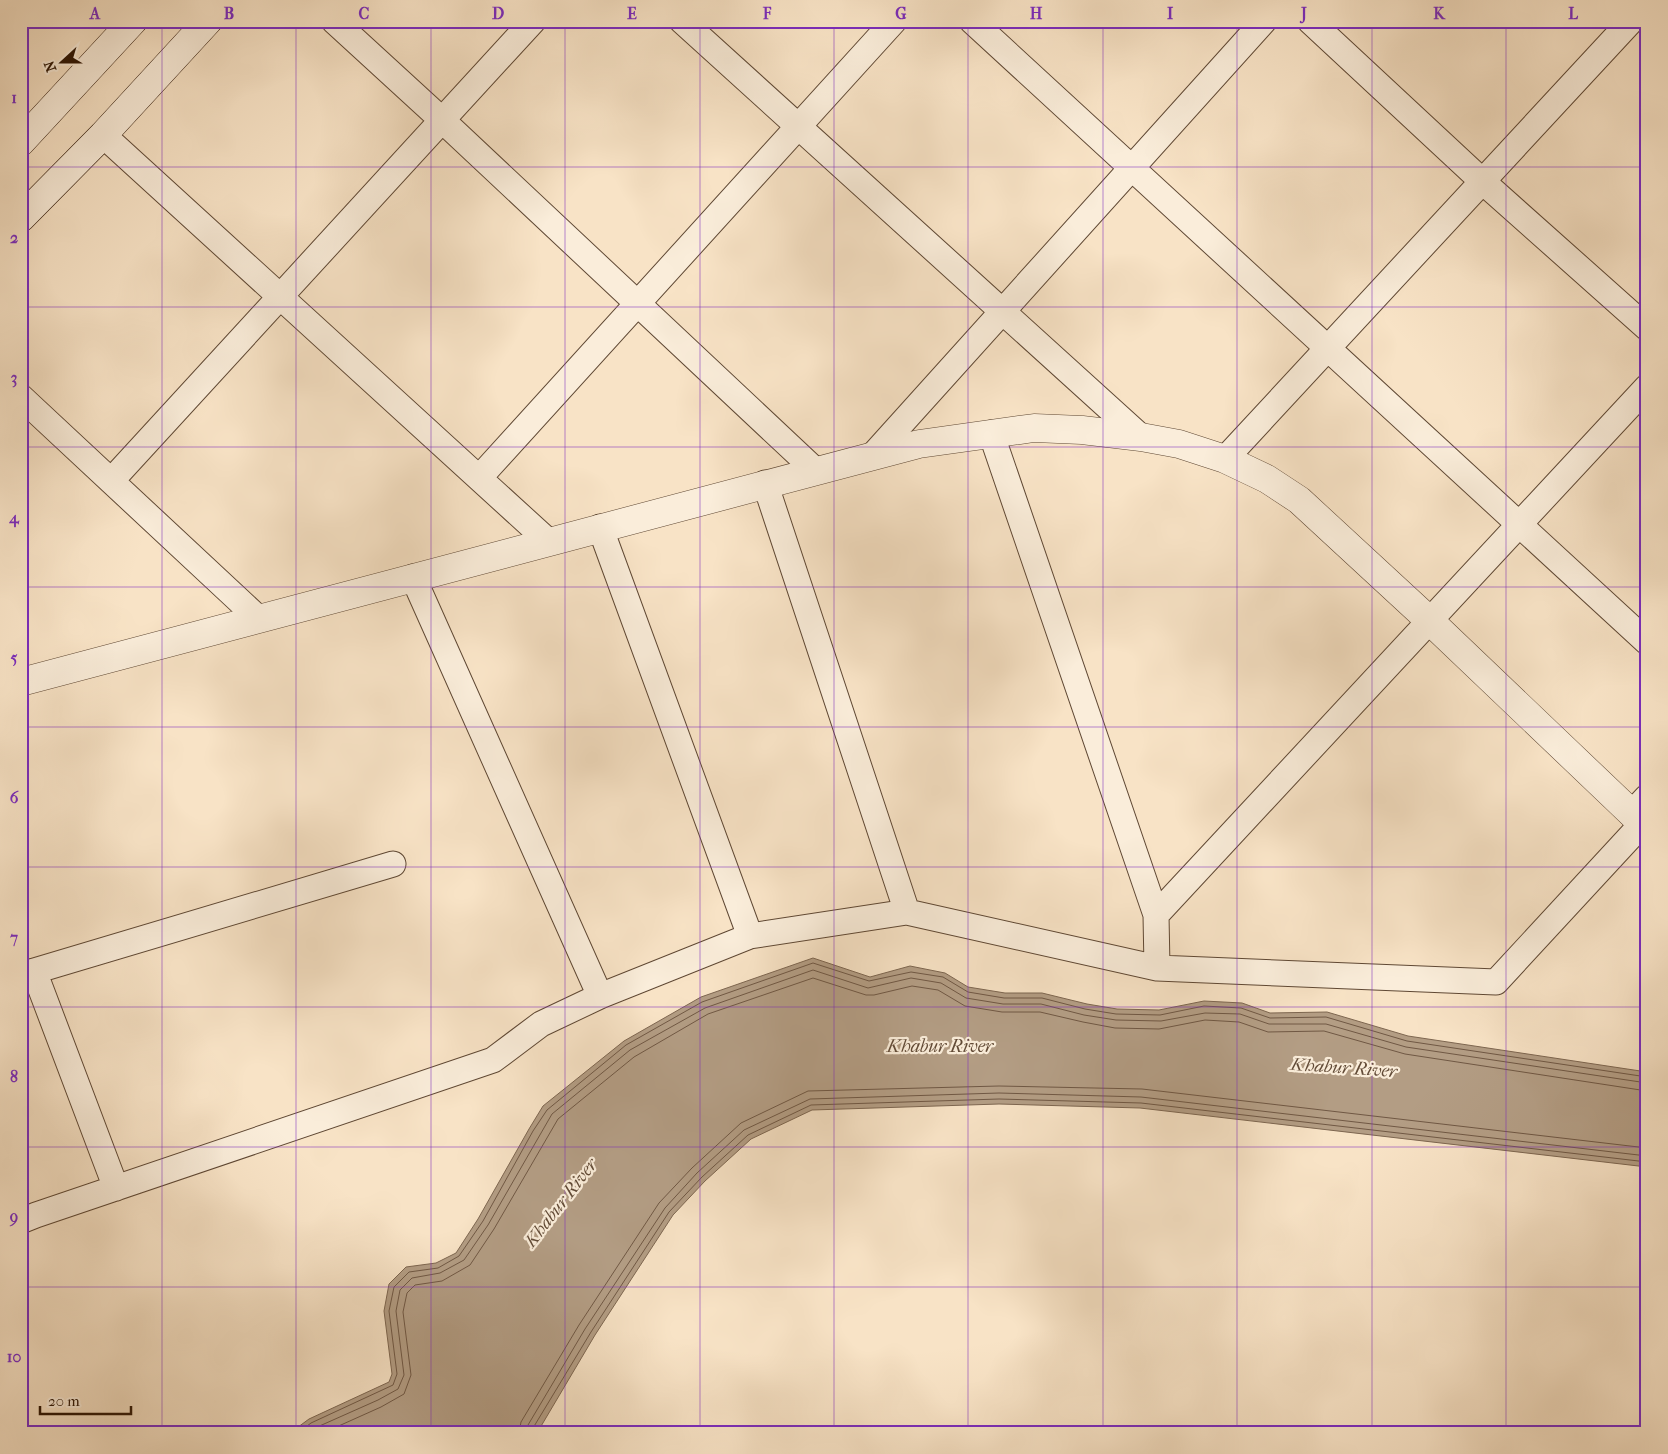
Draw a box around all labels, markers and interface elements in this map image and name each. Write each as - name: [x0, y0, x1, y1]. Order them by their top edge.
- text: A: [89, 4, 101, 23]
- text: B: [224, 4, 234, 23]
- text: C: [359, 4, 370, 23]
- text: D: [492, 4, 504, 23]
- text: E: [627, 4, 637, 23]
- text: F: [762, 4, 772, 23]
- text: G: [895, 4, 907, 23]
- text: H: [1030, 4, 1043, 23]
- text: I: [1167, 4, 1174, 23]
- text: J: [1299, 4, 1307, 24]
- text: K: [1433, 4, 1446, 23]
- text: L: [1568, 4, 1578, 23]
- north arrow: [38, 38, 88, 88]
- text: N: [40, 58, 60, 74]
- text: 1: [11, 88, 17, 107]
- text: 2: [10, 228, 18, 247]
- text: 3: [11, 368, 17, 388]
- text: 4: [8, 508, 20, 528]
- text: 5: [11, 648, 18, 667]
- text: 6: [10, 788, 19, 807]
- text: 7: [9, 928, 18, 947]
- water label: Khabur River: [885, 1036, 995, 1057]
- water label: Khabur River: [1288, 1054, 1400, 1082]
- text: 8: [10, 1067, 18, 1086]
- water label: Khabur River: [519, 1153, 603, 1253]
- text: 9: [9, 1207, 18, 1227]
- text: 10: [7, 1347, 21, 1366]
- scale bar: [40, 1384, 131, 1416]
- text: 20 m: [48, 1392, 80, 1410]

